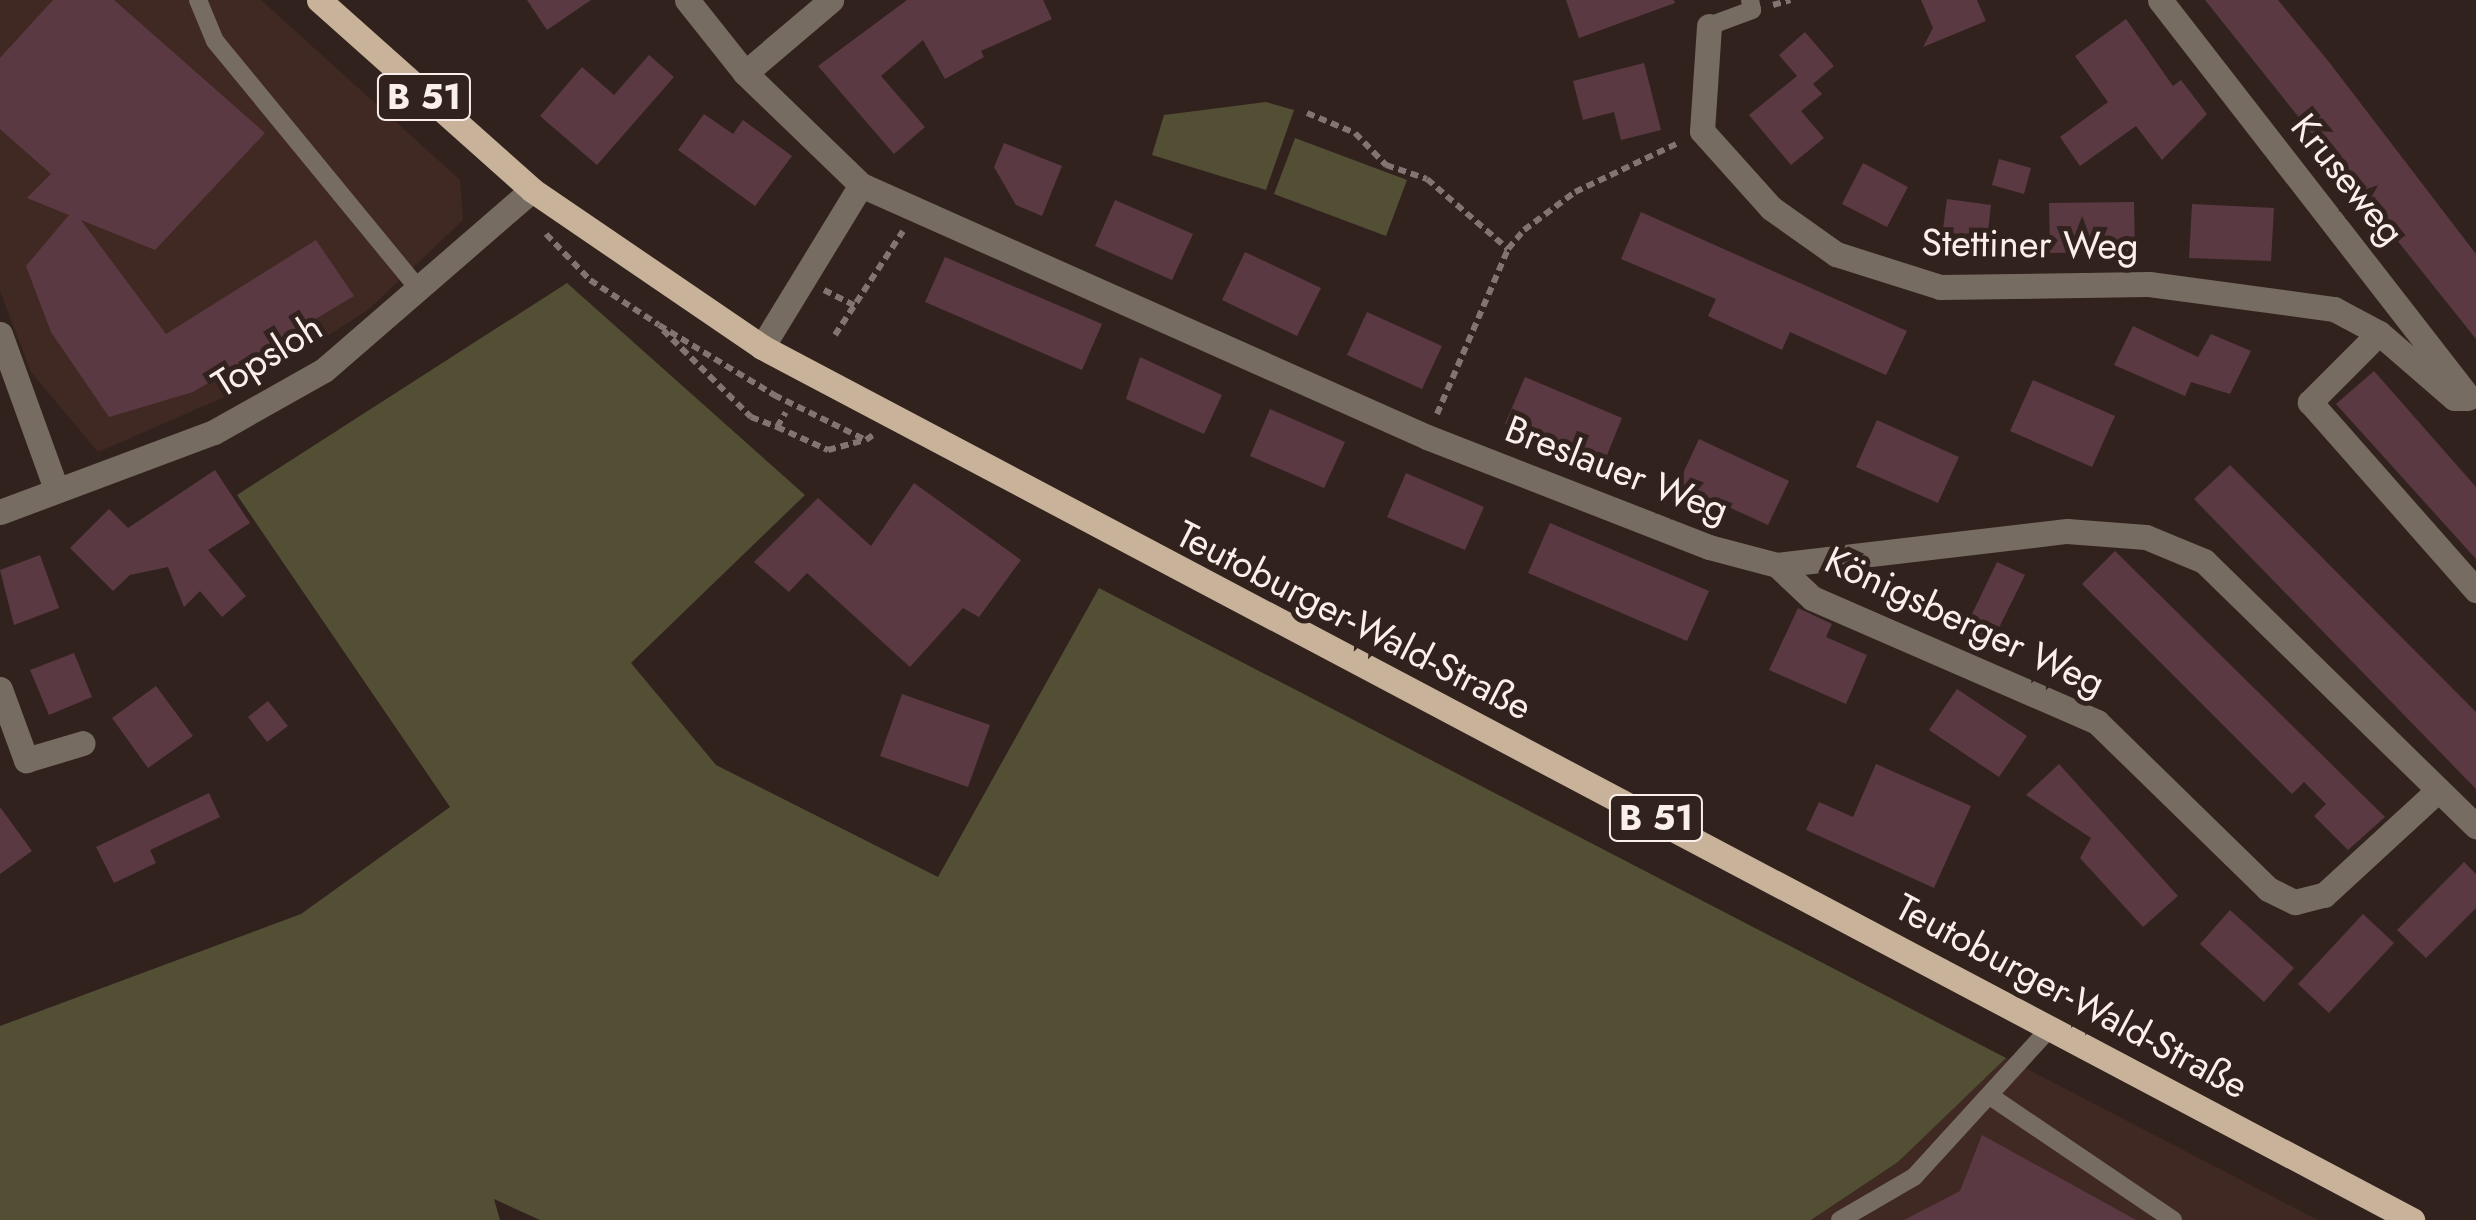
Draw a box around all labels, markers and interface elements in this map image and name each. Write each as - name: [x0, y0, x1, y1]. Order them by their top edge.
- road number: B 51: [376, 67, 472, 127]
- street label: Kruseweg: [2281, 104, 2415, 254]
- street label: Stettiner Weg: [1921, 219, 2139, 269]
- street label: Topsloh: [204, 304, 330, 406]
- street label: Breslauer Weg: [1499, 406, 1735, 532]
- street label: Teutoburger-Wald-Straße: [1169, 511, 1539, 729]
- street label: Königsberger Weg: [1818, 536, 2112, 706]
- road number: B 51: [1608, 788, 1704, 848]
- street label: Teutoburger-Wald-Straße: [1888, 884, 2256, 1108]

